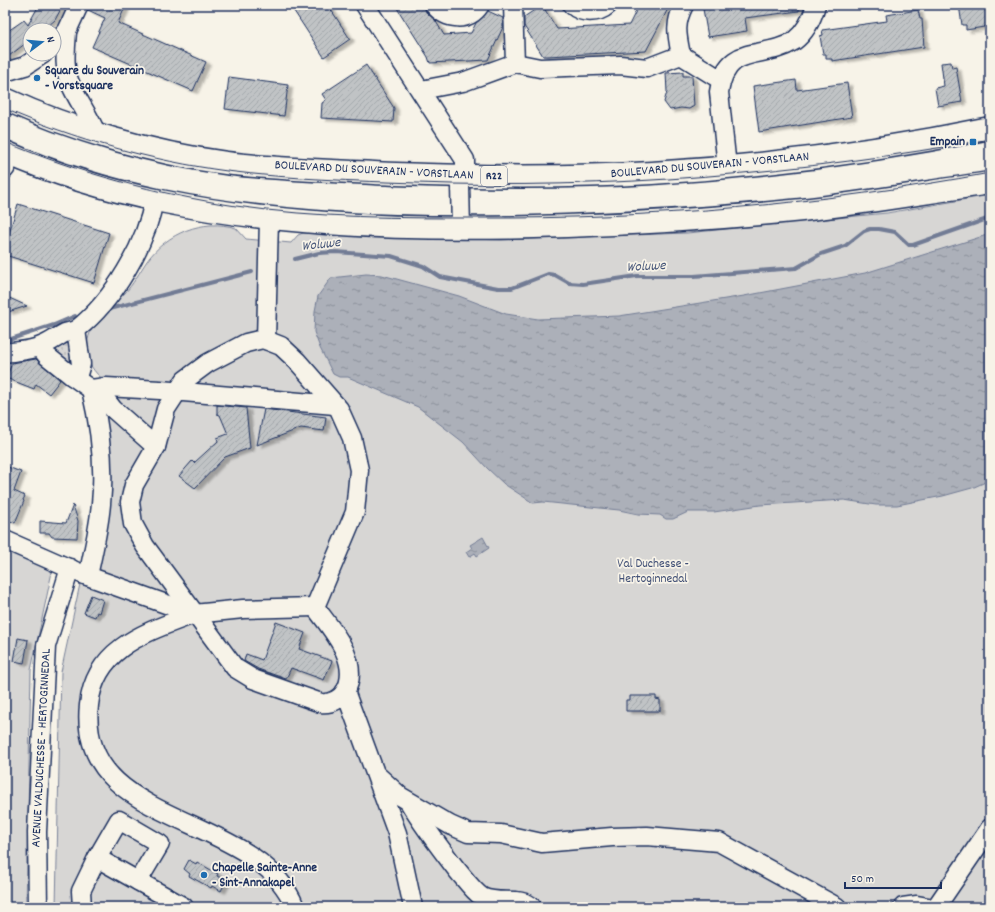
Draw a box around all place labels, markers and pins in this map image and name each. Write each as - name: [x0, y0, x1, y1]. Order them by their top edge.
- place label: Square du Souverain - Vorstsquare: [45, 62, 144, 96]
- marker: Square du Souverain - Vorstsquare: [32, 73, 42, 83]
- place label: Empain: [930, 133, 965, 152]
- marker: Empain: [968, 137, 978, 147]
- place label: Chapelle Sainte-Anne - Sint-Annakapel: [212, 859, 317, 893]
- marker: Chapelle Sainte-Anne - Sint-Annakapel: [199, 870, 209, 880]

